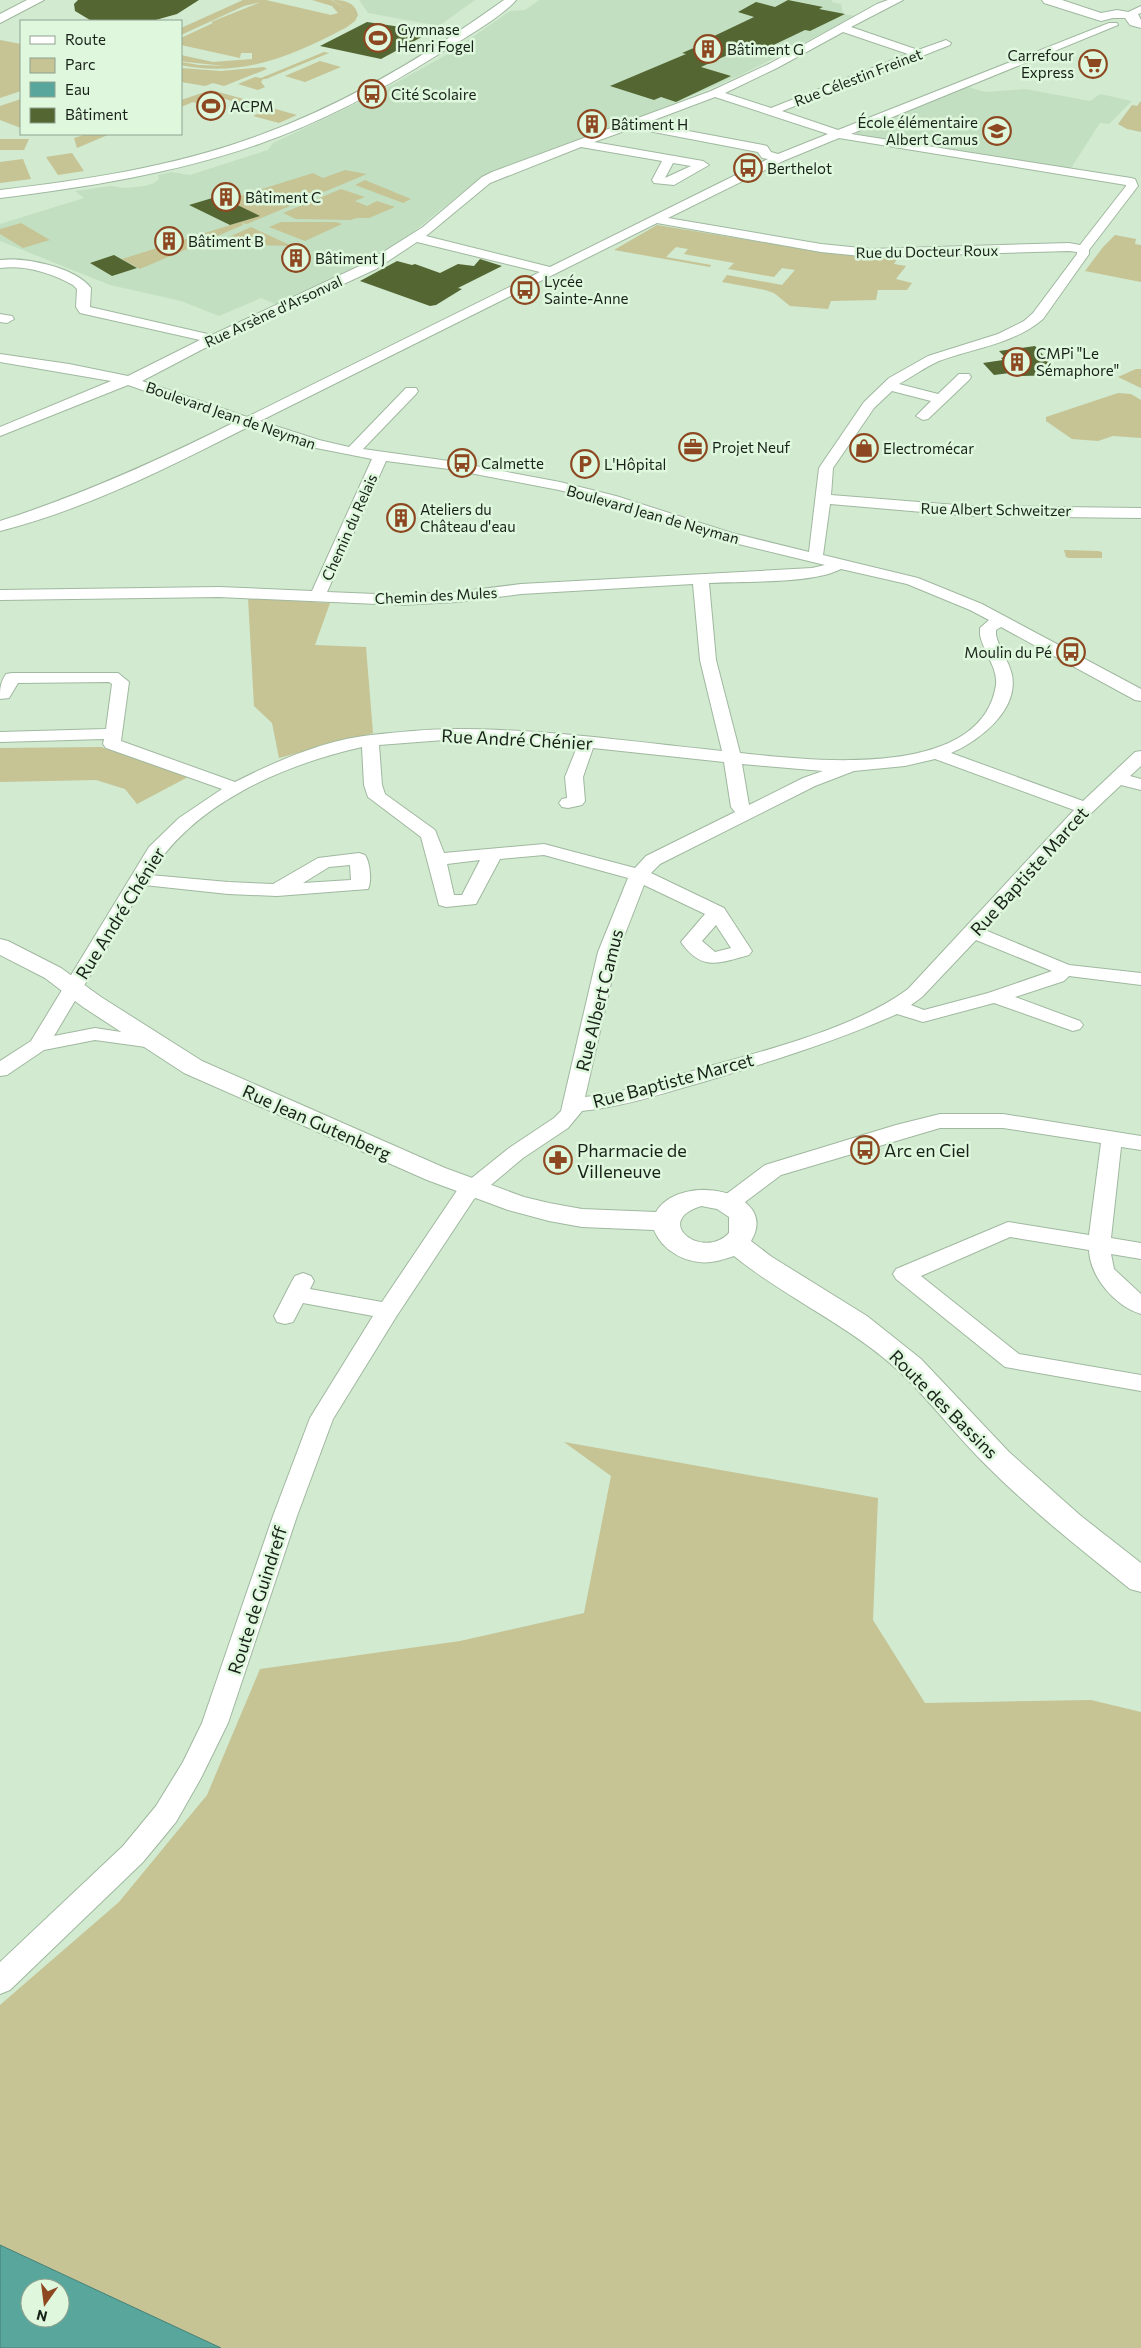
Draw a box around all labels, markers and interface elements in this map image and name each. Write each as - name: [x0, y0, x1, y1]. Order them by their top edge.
- legend: [20, 20, 182, 135]
- place label: Gymnase Henri Fogel: [397, 20, 474, 55]
- sports icon: Gymnase Henri Fogel: [363, 23, 393, 53]
- text: Route: [65, 30, 106, 48]
- building icon: Bâtiment G: [693, 34, 723, 64]
- place label: Bâtiment G: [727, 40, 804, 58]
- street label: Rue Célestin Freinet: [791, 44, 925, 110]
- place label: Carrefour Express: [1007, 46, 1074, 81]
- supermarket icon: Carrefour Express: [1078, 49, 1108, 79]
- text: Parc: [65, 55, 95, 73]
- bus stop icon: Cité Scolaire: [357, 79, 387, 109]
- text: Eau: [65, 80, 90, 98]
- place label: Cité Scolaire: [391, 85, 476, 103]
- sports icon: ACPM: [196, 91, 226, 121]
- place label: ACPM: [230, 97, 274, 115]
- text: Bâtiment: [65, 105, 128, 123]
- building icon: Bâtiment H: [577, 109, 607, 139]
- place label: École élémentaire Albert Camus: [857, 112, 978, 148]
- place label: Bâtiment H: [611, 115, 688, 133]
- school or university icon: École élémentaire Albert Camus: [982, 116, 1012, 146]
- bus stop icon: Berthelot: [733, 153, 763, 183]
- place label: Berthelot: [767, 159, 832, 177]
- building icon: Bâtiment C: [211, 182, 241, 212]
- place label: Bâtiment C: [245, 188, 321, 206]
- building icon: Bâtiment B: [154, 226, 184, 256]
- place label: Bâtiment B: [188, 232, 264, 250]
- street label: Rue du Docteur Roux: [856, 241, 998, 261]
- building icon: Bâtiment J: [281, 243, 311, 273]
- place label: Bâtiment J: [315, 249, 385, 267]
- street label: Rue Arsène d'Arsonval: [201, 271, 345, 351]
- place label: Lycée Sainte-Anne: [544, 272, 629, 307]
- bus stop icon: Lycée Sainte-Anne: [510, 275, 540, 305]
- place label: CMPi "Le Sémaphore": [1036, 344, 1119, 379]
- building icon: CMPi "Le Sémaphore": [1002, 347, 1032, 377]
- street label: Boulevard Jean de Neyman: [144, 377, 318, 453]
- office icon: Projet Neuf: [678, 432, 708, 462]
- shop icon: Electromécar: [849, 433, 879, 463]
- place label: Projet Neuf: [712, 438, 790, 456]
- place label: Electromécar: [883, 439, 974, 457]
- bus stop icon: Calmette: [447, 448, 477, 478]
- parking icon: L'Hôpital: [570, 449, 600, 479]
- place label: Calmette: [481, 454, 544, 472]
- place label: L'Hôpital: [604, 455, 666, 473]
- street label: Chemin du Relais: [317, 471, 381, 583]
- street label: Boulevard Jean de Neyman: [565, 481, 741, 547]
- street label: Rue Albert Schweitzer: [920, 499, 1072, 519]
- place label: Ateliers du Château d'eau: [420, 500, 516, 535]
- building icon: Ateliers du Château d'eau: [386, 503, 416, 533]
- street label: Chemin des Mules: [374, 583, 498, 607]
- bus stop icon: Moulin du Pé: [1056, 637, 1086, 667]
- place label: Moulin du Pé: [964, 643, 1052, 661]
- street label: Rue André Chénier: [441, 724, 593, 754]
- street label: Rue Baptiste Marcet: [965, 802, 1093, 940]
- street label: Rue André Chénier: [70, 843, 170, 983]
- street label: Rue Albert Camus: [571, 927, 627, 1073]
- street label: Rue Baptiste Marcet: [590, 1048, 756, 1112]
- street label: Rue Jean Gutenberg: [239, 1079, 395, 1165]
- bus stop icon: Arc en Ciel: [850, 1135, 880, 1165]
- place label: Pharmacie de Villeneuve: [577, 1139, 687, 1182]
- place label: Arc en Ciel: [884, 1139, 970, 1161]
- pharmacy icon: Pharmacie de Villeneuve: [543, 1145, 573, 1175]
- street label: Route des Bassins: [885, 1345, 1003, 1463]
- street label: Route de Guindreff: [223, 1523, 291, 1677]
- north arrow: [20, 2278, 70, 2328]
- text: N: [35, 2307, 49, 2326]

